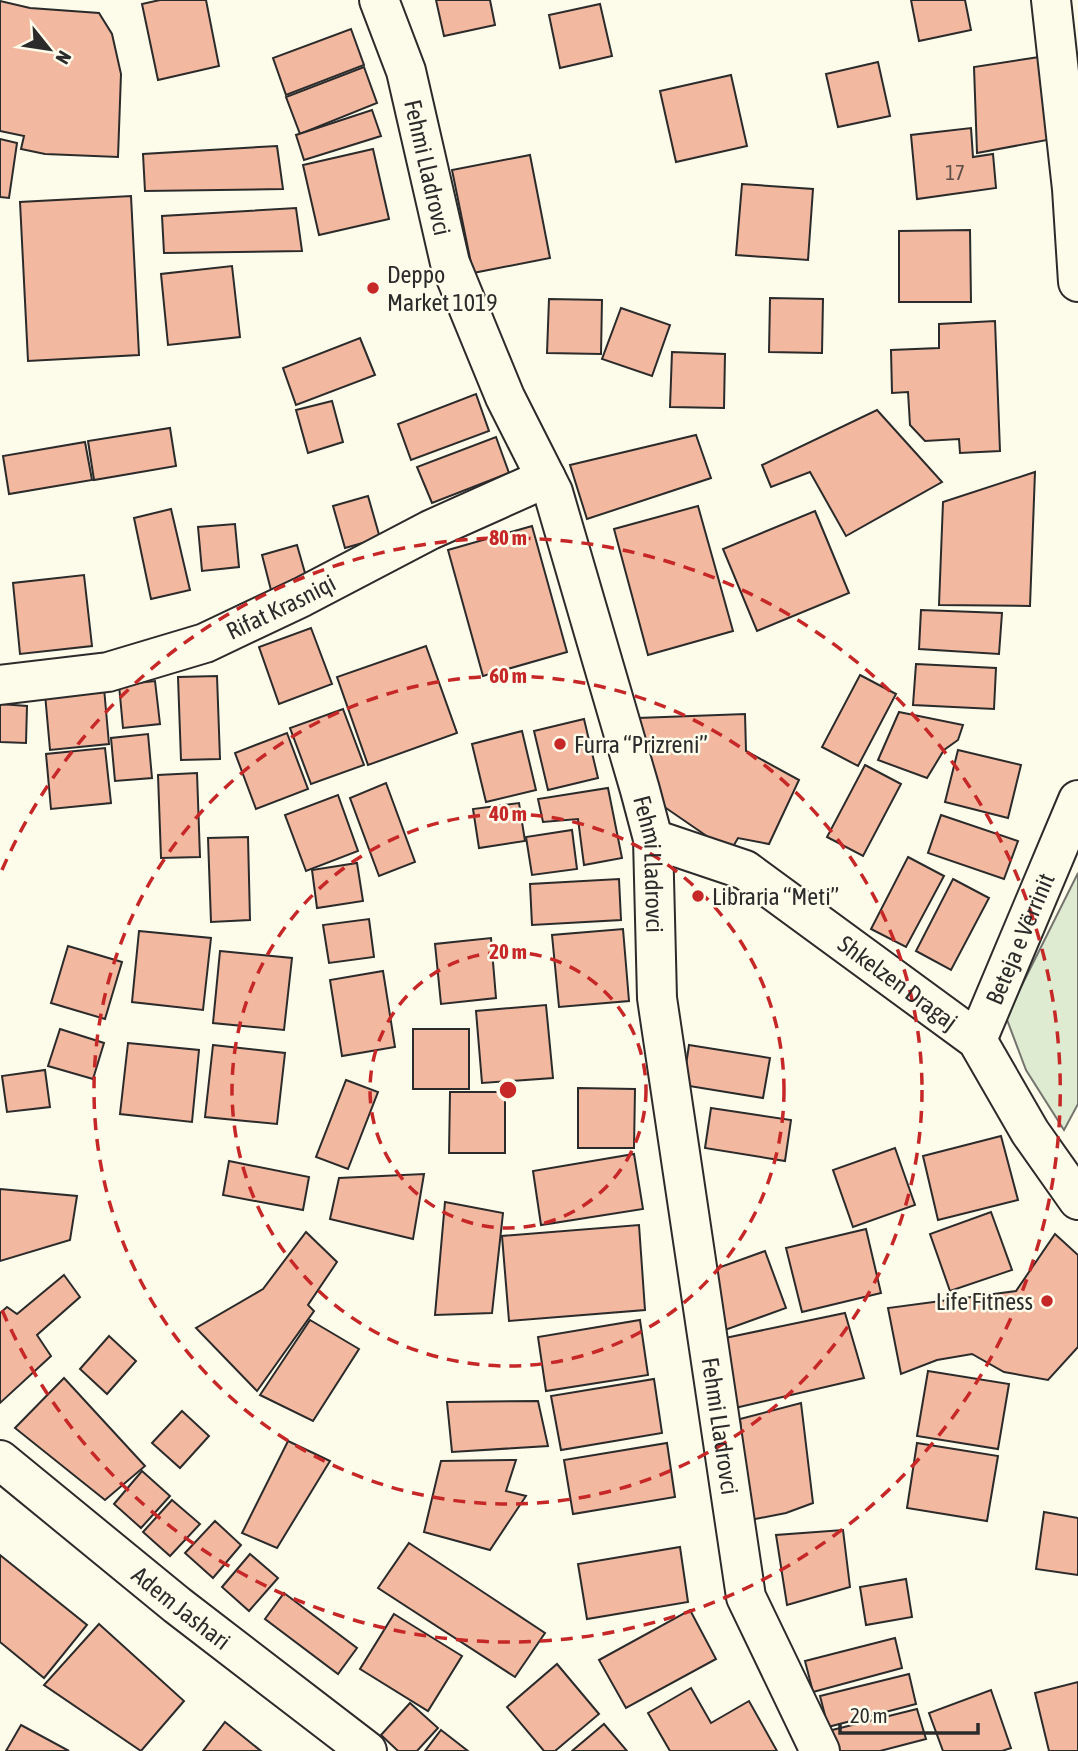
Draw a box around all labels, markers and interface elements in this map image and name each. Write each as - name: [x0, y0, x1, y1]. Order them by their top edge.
- north arrow: [14, 14, 84, 84]
- text: N: [51, 47, 76, 68]
- street label: Fehmi Lladrovci: [400, 97, 457, 238]
- house number: 17: [945, 160, 965, 184]
- place label: Deppo Market 1019: [387, 261, 498, 316]
- marker: Deppo Market 1019: [365, 280, 381, 296]
- text: 80 m: [489, 525, 527, 549]
- street label: Rifat Krasniqi: [222, 569, 340, 644]
- text: 60 m: [489, 663, 527, 687]
- place label: Furra “Prizreni”: [574, 731, 708, 758]
- marker: Furra “Prizreni”: [552, 736, 568, 752]
- street label: Fehmi Lladrovci: [629, 793, 669, 933]
- text: 40 m: [488, 801, 527, 825]
- street label: Beteja e Vërrinit: [980, 869, 1059, 1008]
- place label: Libraria “Meti”: [712, 883, 839, 910]
- marker: Libraria “Meti”: [690, 888, 706, 904]
- street label: Shkelzen Dragaj: [833, 930, 963, 1035]
- text: 20 m: [489, 939, 527, 963]
- centre of rings: [496, 1078, 520, 1102]
- place label: Life Fitness: [936, 1288, 1033, 1315]
- marker: Life Fitness: [1039, 1293, 1055, 1309]
- street label: Fehmi Lladrovci: [697, 1356, 744, 1496]
- street label: Adem Jashari: [127, 1561, 236, 1655]
- scale bar: [840, 1692, 978, 1736]
- text: 20 m: [850, 1703, 888, 1727]

